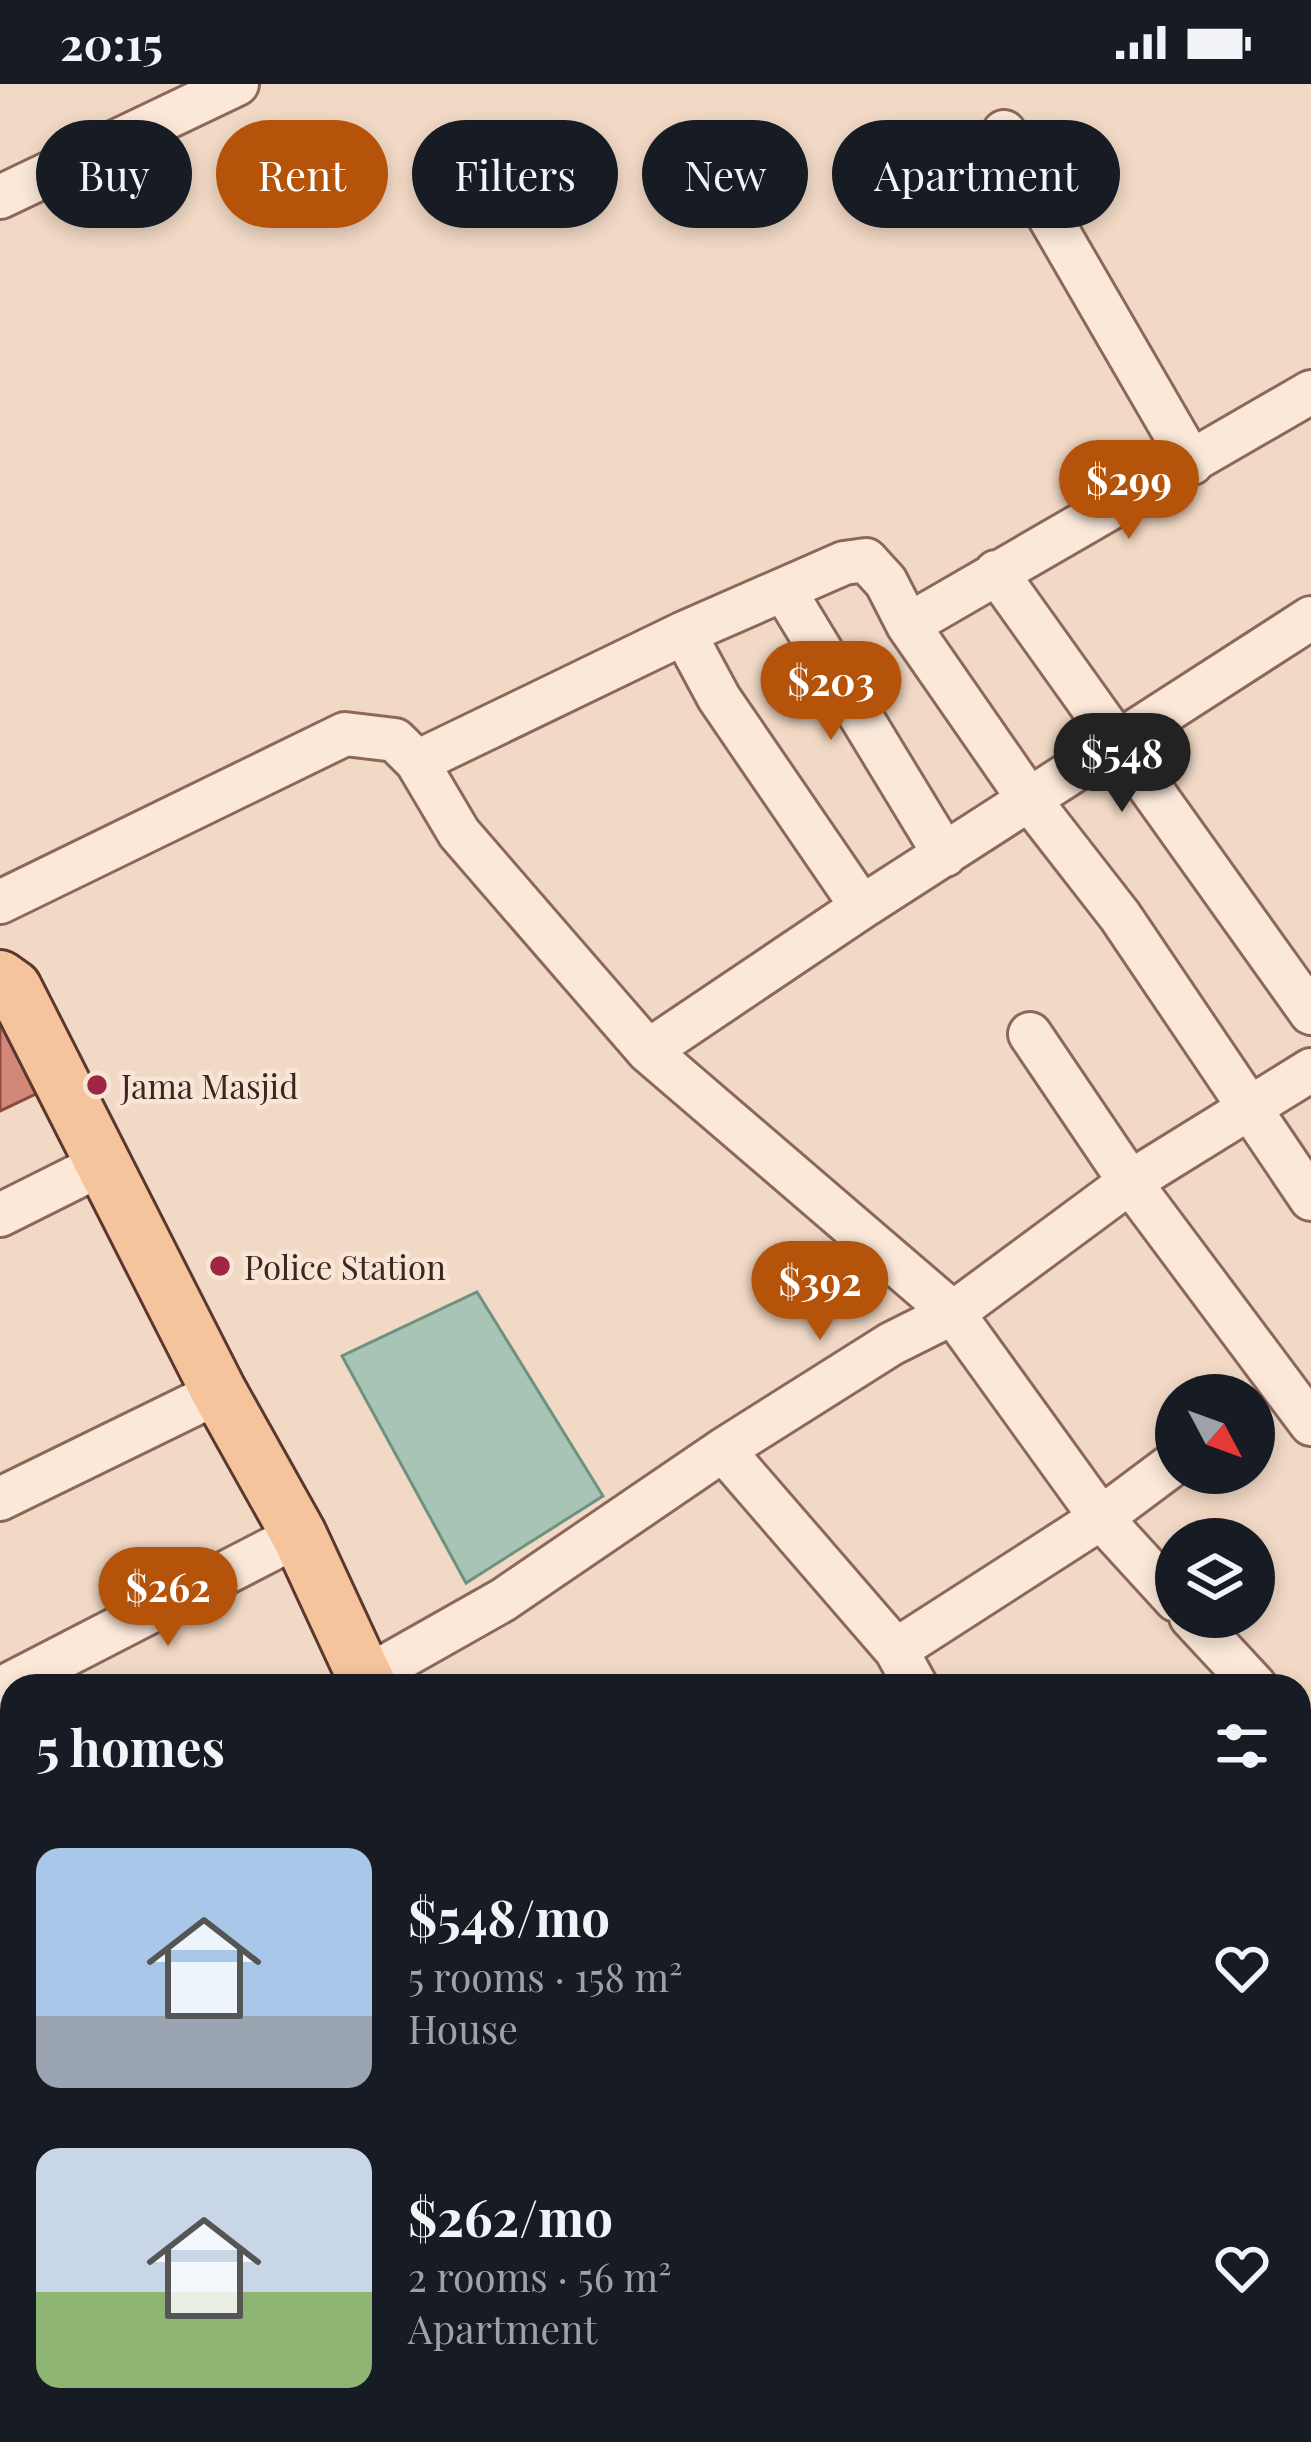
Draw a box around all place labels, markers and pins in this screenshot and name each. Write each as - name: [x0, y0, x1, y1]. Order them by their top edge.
- pin: $299: [1058, 440, 1200, 542]
- pin: $203: [760, 641, 902, 743]
- pin: $548: [1051, 713, 1193, 815]
- place label: Jama Masjid: [120, 1063, 298, 1107]
- marker: Jama Masjid: [84, 1072, 110, 1098]
- pin: $392: [749, 1241, 891, 1343]
- place label: Police Station: [244, 1244, 446, 1288]
- marker: Police Station: [207, 1253, 233, 1279]
- pin: $262: [97, 1547, 239, 1649]

